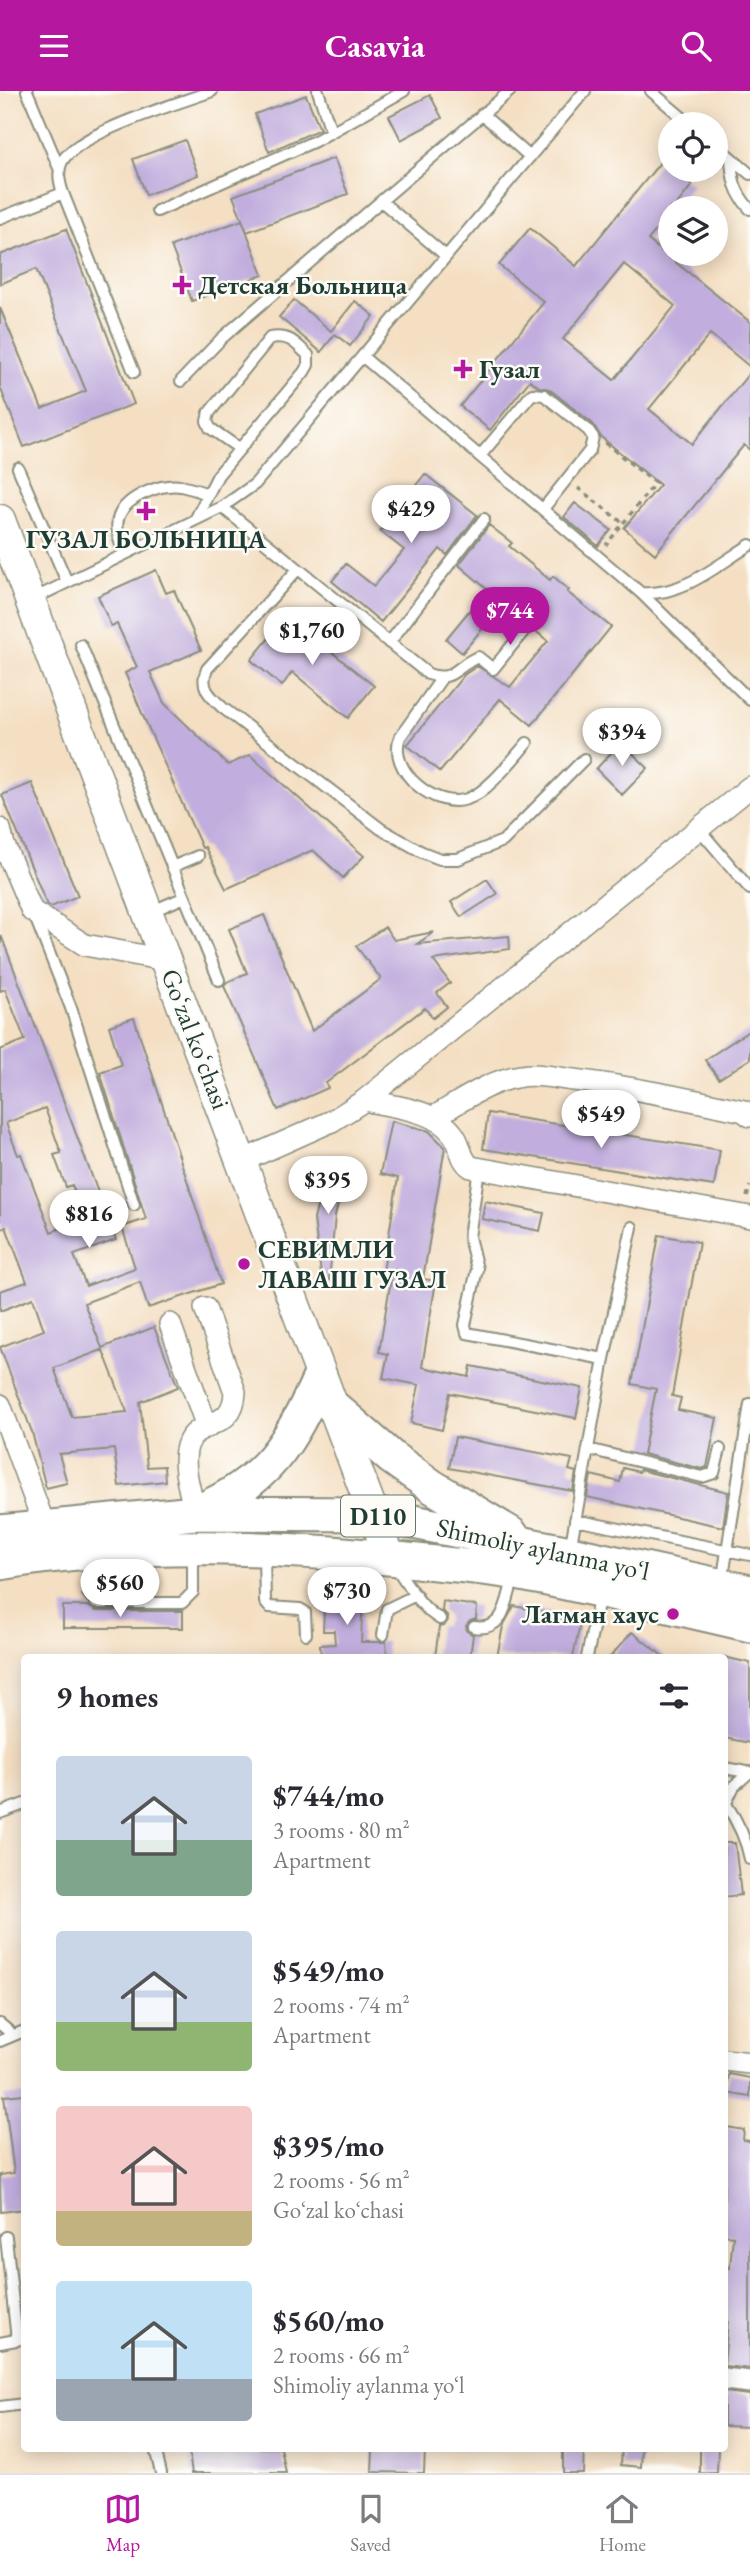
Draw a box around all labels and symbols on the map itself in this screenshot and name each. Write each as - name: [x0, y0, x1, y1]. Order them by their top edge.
- place label: Детская Больница: [198, 268, 408, 302]
- marker: Детская Больница: [172, 275, 192, 295]
- place label: Гузал: [479, 352, 540, 386]
- marker: Гузал: [453, 359, 473, 379]
- pin: $429: [370, 485, 452, 545]
- marker: ГУЗАЛ БОЛЬНИЦА: [136, 501, 156, 521]
- place label: ГУЗАЛ БОЛЬНИЦА: [26, 522, 266, 556]
- pin: $744: [469, 587, 551, 647]
- pin: $1,760: [255, 607, 369, 667]
- pin: $394: [581, 709, 663, 768]
- street label: Goʻzal koʻchasi: [154, 964, 238, 1114]
- pin: $549: [560, 1091, 642, 1150]
- pin: $395: [287, 1157, 369, 1216]
- pin: $816: [48, 1191, 130, 1250]
- place label: СЕВИМЛИ ЛАВАШ ГУЗАЛ: [258, 1232, 446, 1296]
- marker: СЕВИМЛИ ЛАВАШ ГУЗАЛ: [236, 1256, 252, 1272]
- road number: D110: [341, 1496, 415, 1537]
- street label: Shimoliy aylanma yoʻl: [434, 1510, 652, 1588]
- pin: $560: [79, 1559, 161, 1619]
- pin: $730: [306, 1567, 388, 1627]
- place label: Лагман хаус: [521, 1597, 659, 1631]
- marker: Лагман хаус: [665, 1606, 681, 1622]

